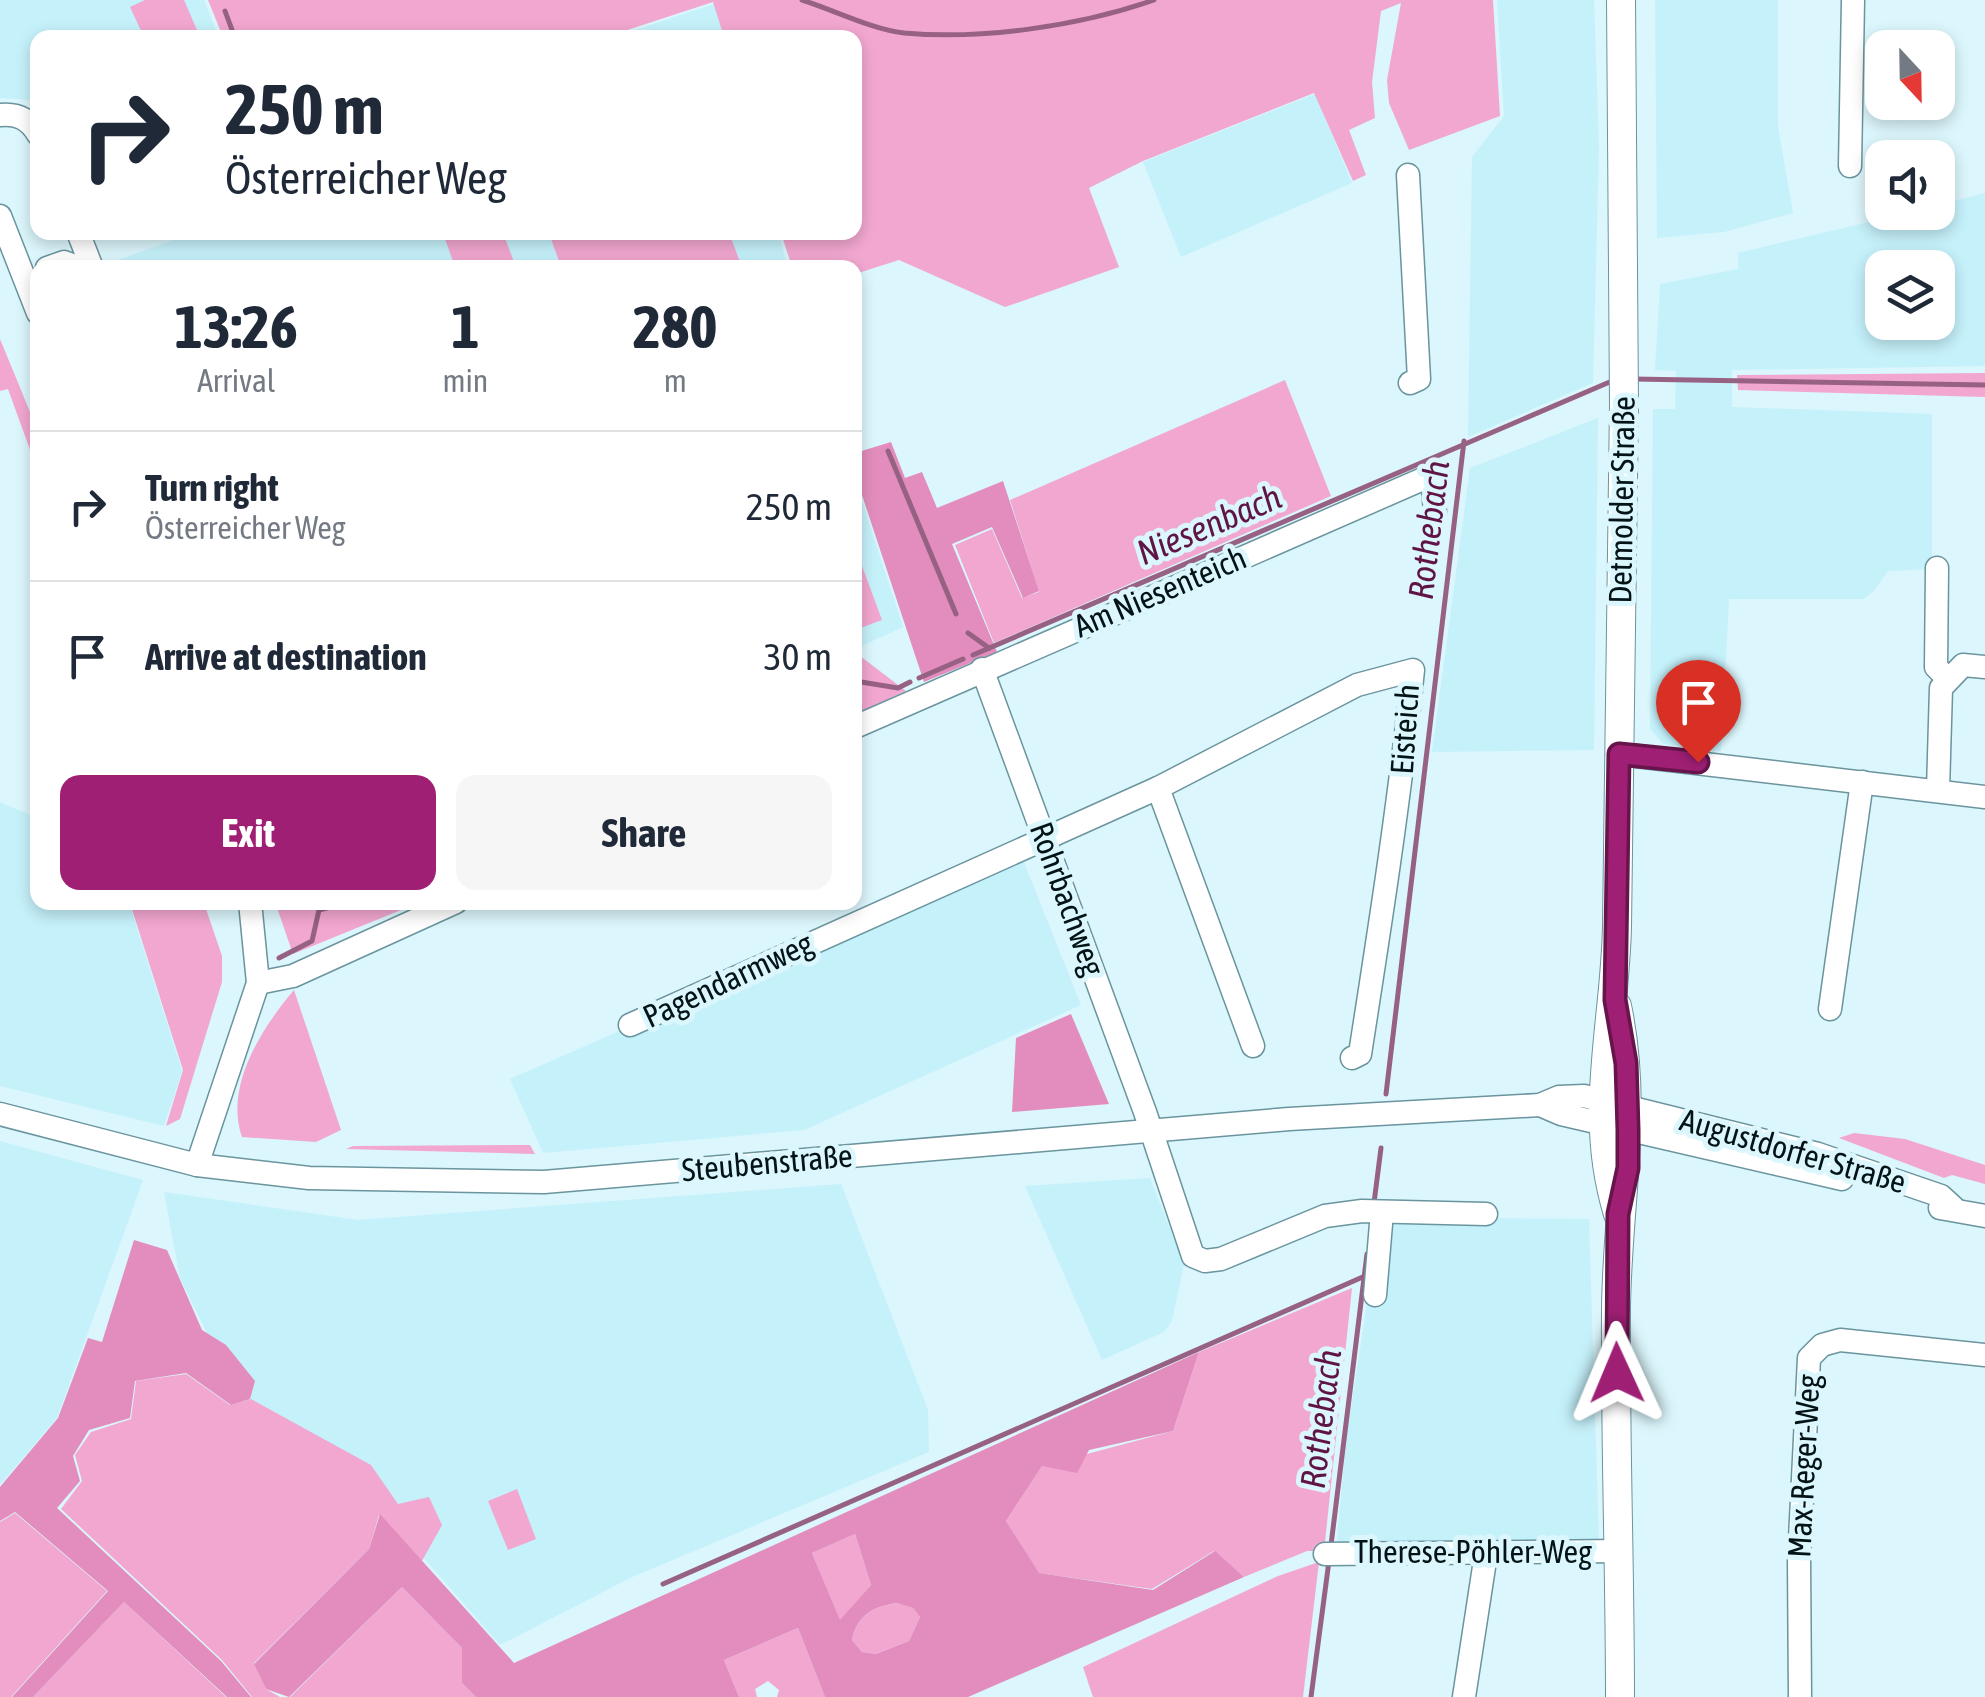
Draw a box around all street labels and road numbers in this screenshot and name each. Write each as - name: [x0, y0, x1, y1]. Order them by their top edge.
- street label: Detmolder Straße: [1601, 396, 1642, 604]
- street label: Am Niesenteich: [1068, 539, 1251, 644]
- street label: Eisteich: [1383, 683, 1426, 775]
- street label: Rohrbachweg: [1023, 817, 1112, 981]
- street label: Pagendarmweg: [637, 924, 819, 1035]
- street label: Augustdorfer Straße: [1676, 1101, 1910, 1200]
- street label: Steubenstraße: [680, 1137, 854, 1188]
- street label: Max-Reger-Weg: [1780, 1373, 1827, 1559]
- street label: Therese-Pöhler-Weg: [1354, 1533, 1592, 1570]

